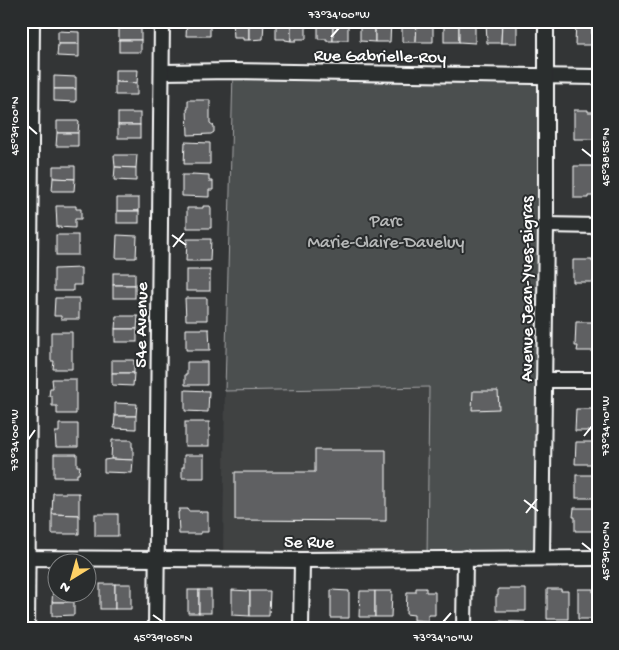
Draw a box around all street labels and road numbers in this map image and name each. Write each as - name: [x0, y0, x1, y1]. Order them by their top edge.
- street label: Rue Gabrielle-Roy: [314, 46, 446, 69]
- street label: Avenue Jean-Yves-Bigras: [518, 195, 539, 382]
- street label: 54e Avenue: [131, 281, 154, 368]
- street label: 5e Rue: [284, 533, 335, 554]

